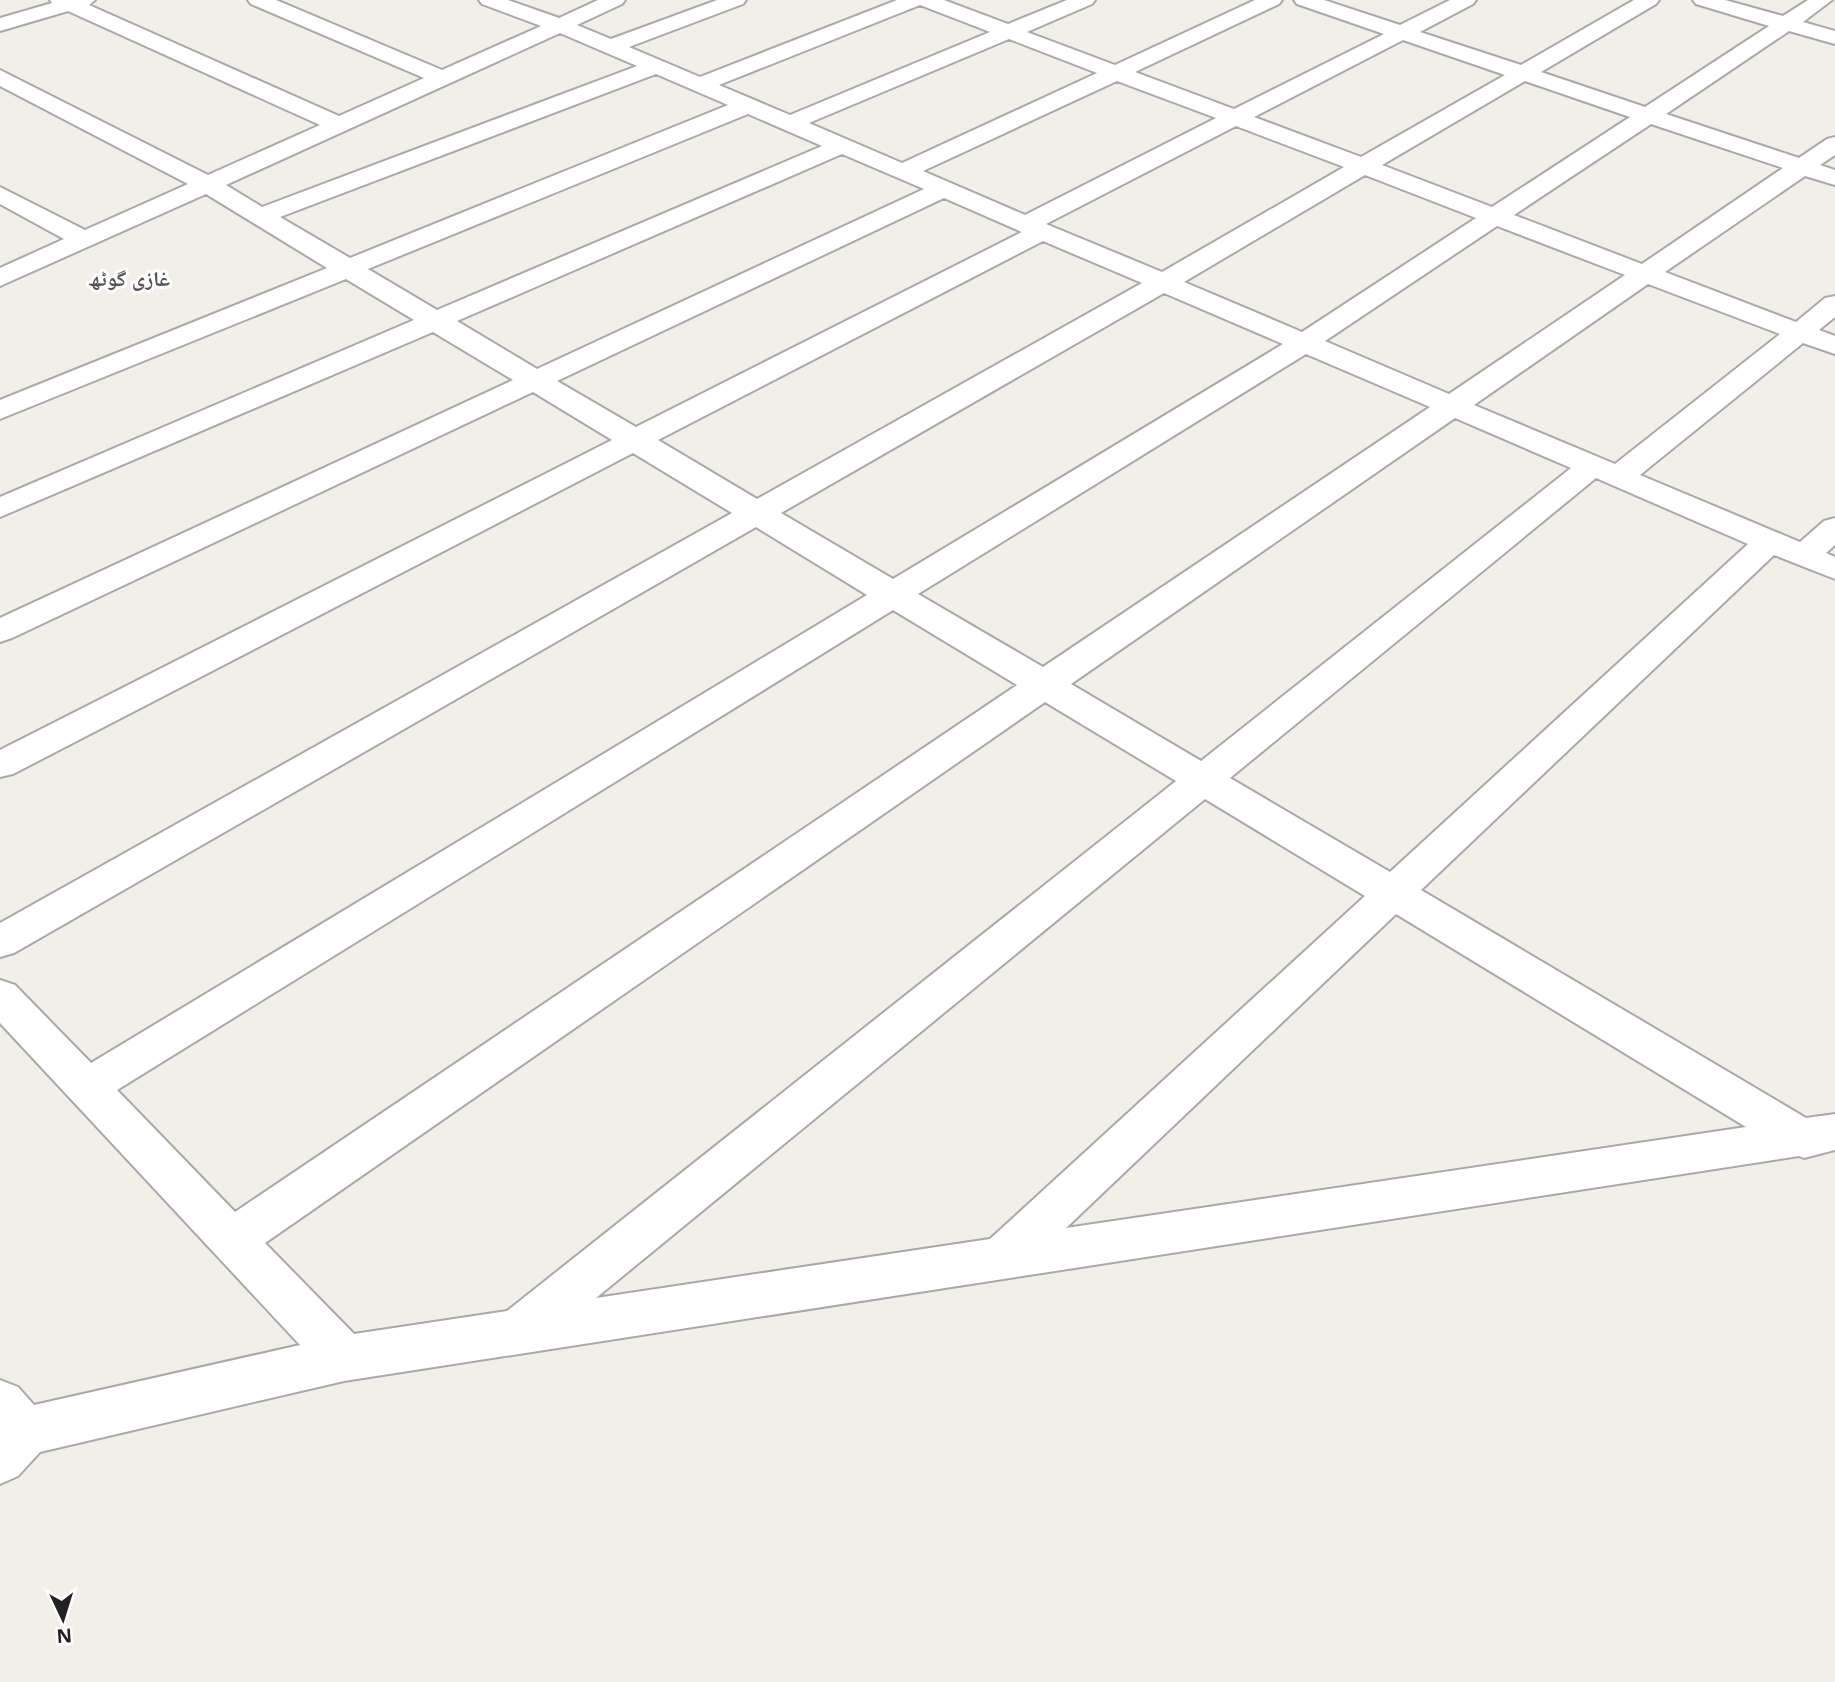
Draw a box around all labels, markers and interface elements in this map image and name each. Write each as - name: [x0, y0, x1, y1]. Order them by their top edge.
- district label: غازی گوٹھ: [88, 264, 170, 292]
- north arrow: [28, 1584, 98, 1654]
- text: N: [56, 1622, 73, 1649]

